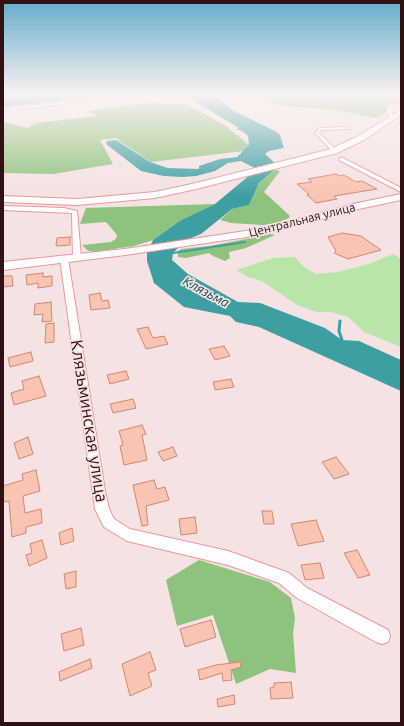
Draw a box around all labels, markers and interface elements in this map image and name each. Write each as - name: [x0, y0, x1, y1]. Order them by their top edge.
- street label: Центральная улица: [247, 200, 357, 240]
- water label: Клязьма: [180, 273, 232, 311]
- street label: Клязьминская улица: [66, 338, 112, 504]

